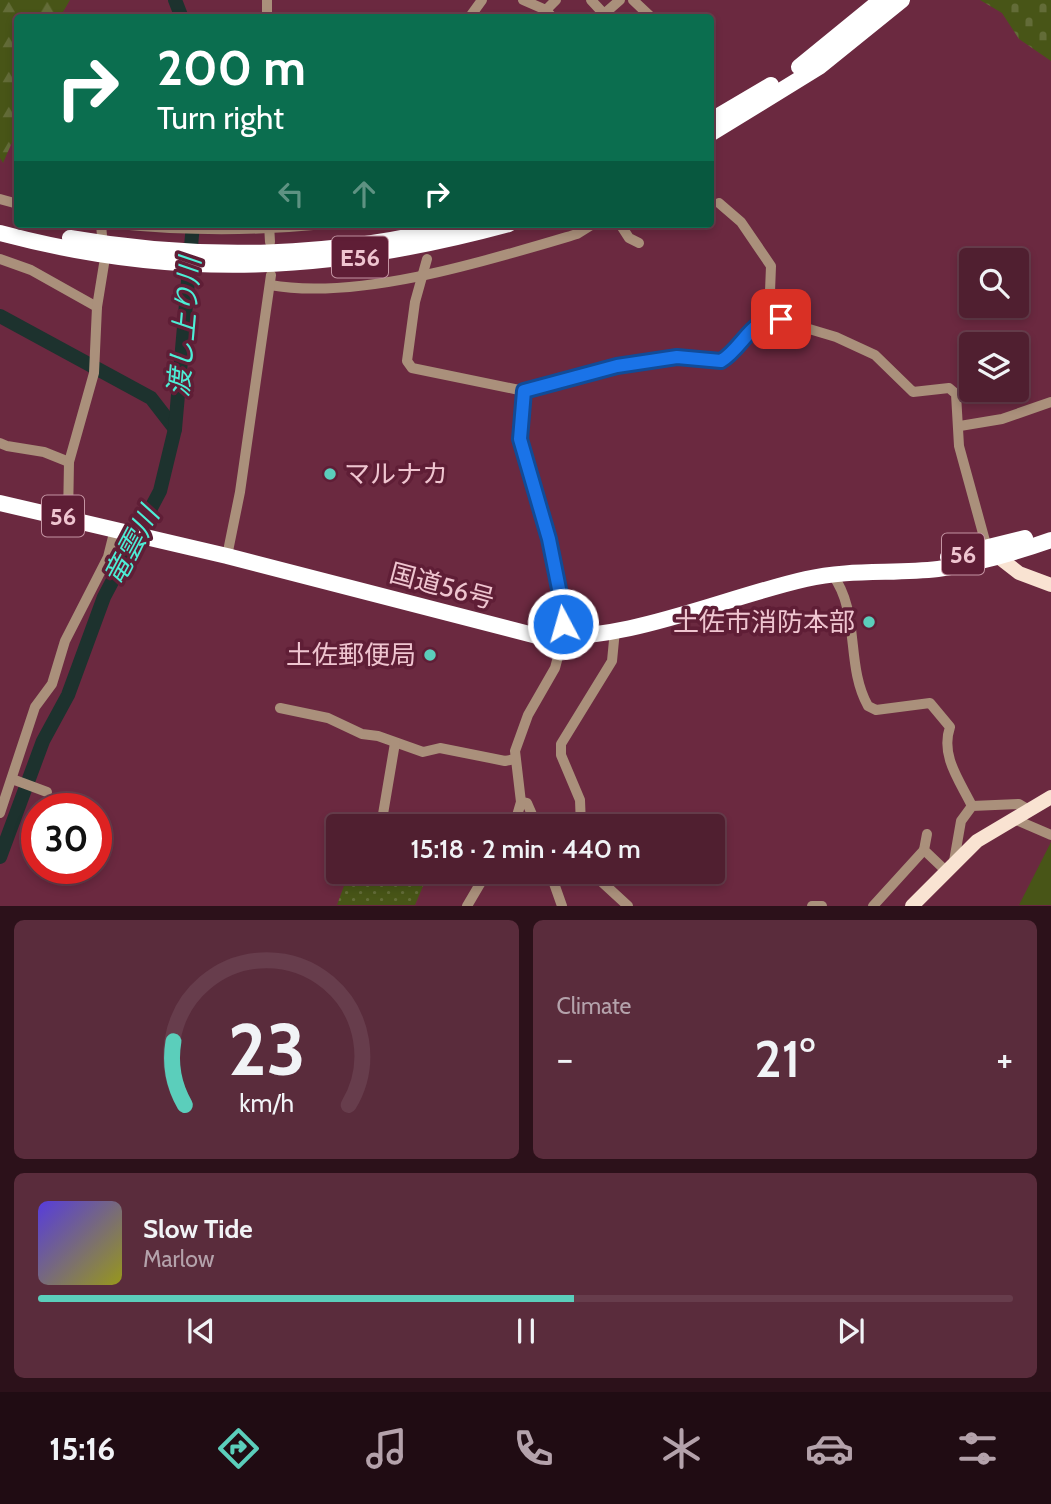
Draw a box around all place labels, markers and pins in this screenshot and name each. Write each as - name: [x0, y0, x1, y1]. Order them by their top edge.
- pin: [751, 289, 811, 349]
- place label: マルナカ: [344, 458, 448, 490]
- marker: マルナカ: [322, 466, 338, 482]
- place label: 土佐市消防本部: [673, 606, 855, 638]
- marker: 土佐市消防本部: [861, 614, 877, 630]
- place label: 土佐郵便局: [286, 639, 416, 671]
- marker: 土佐郵便局: [422, 647, 438, 663]

